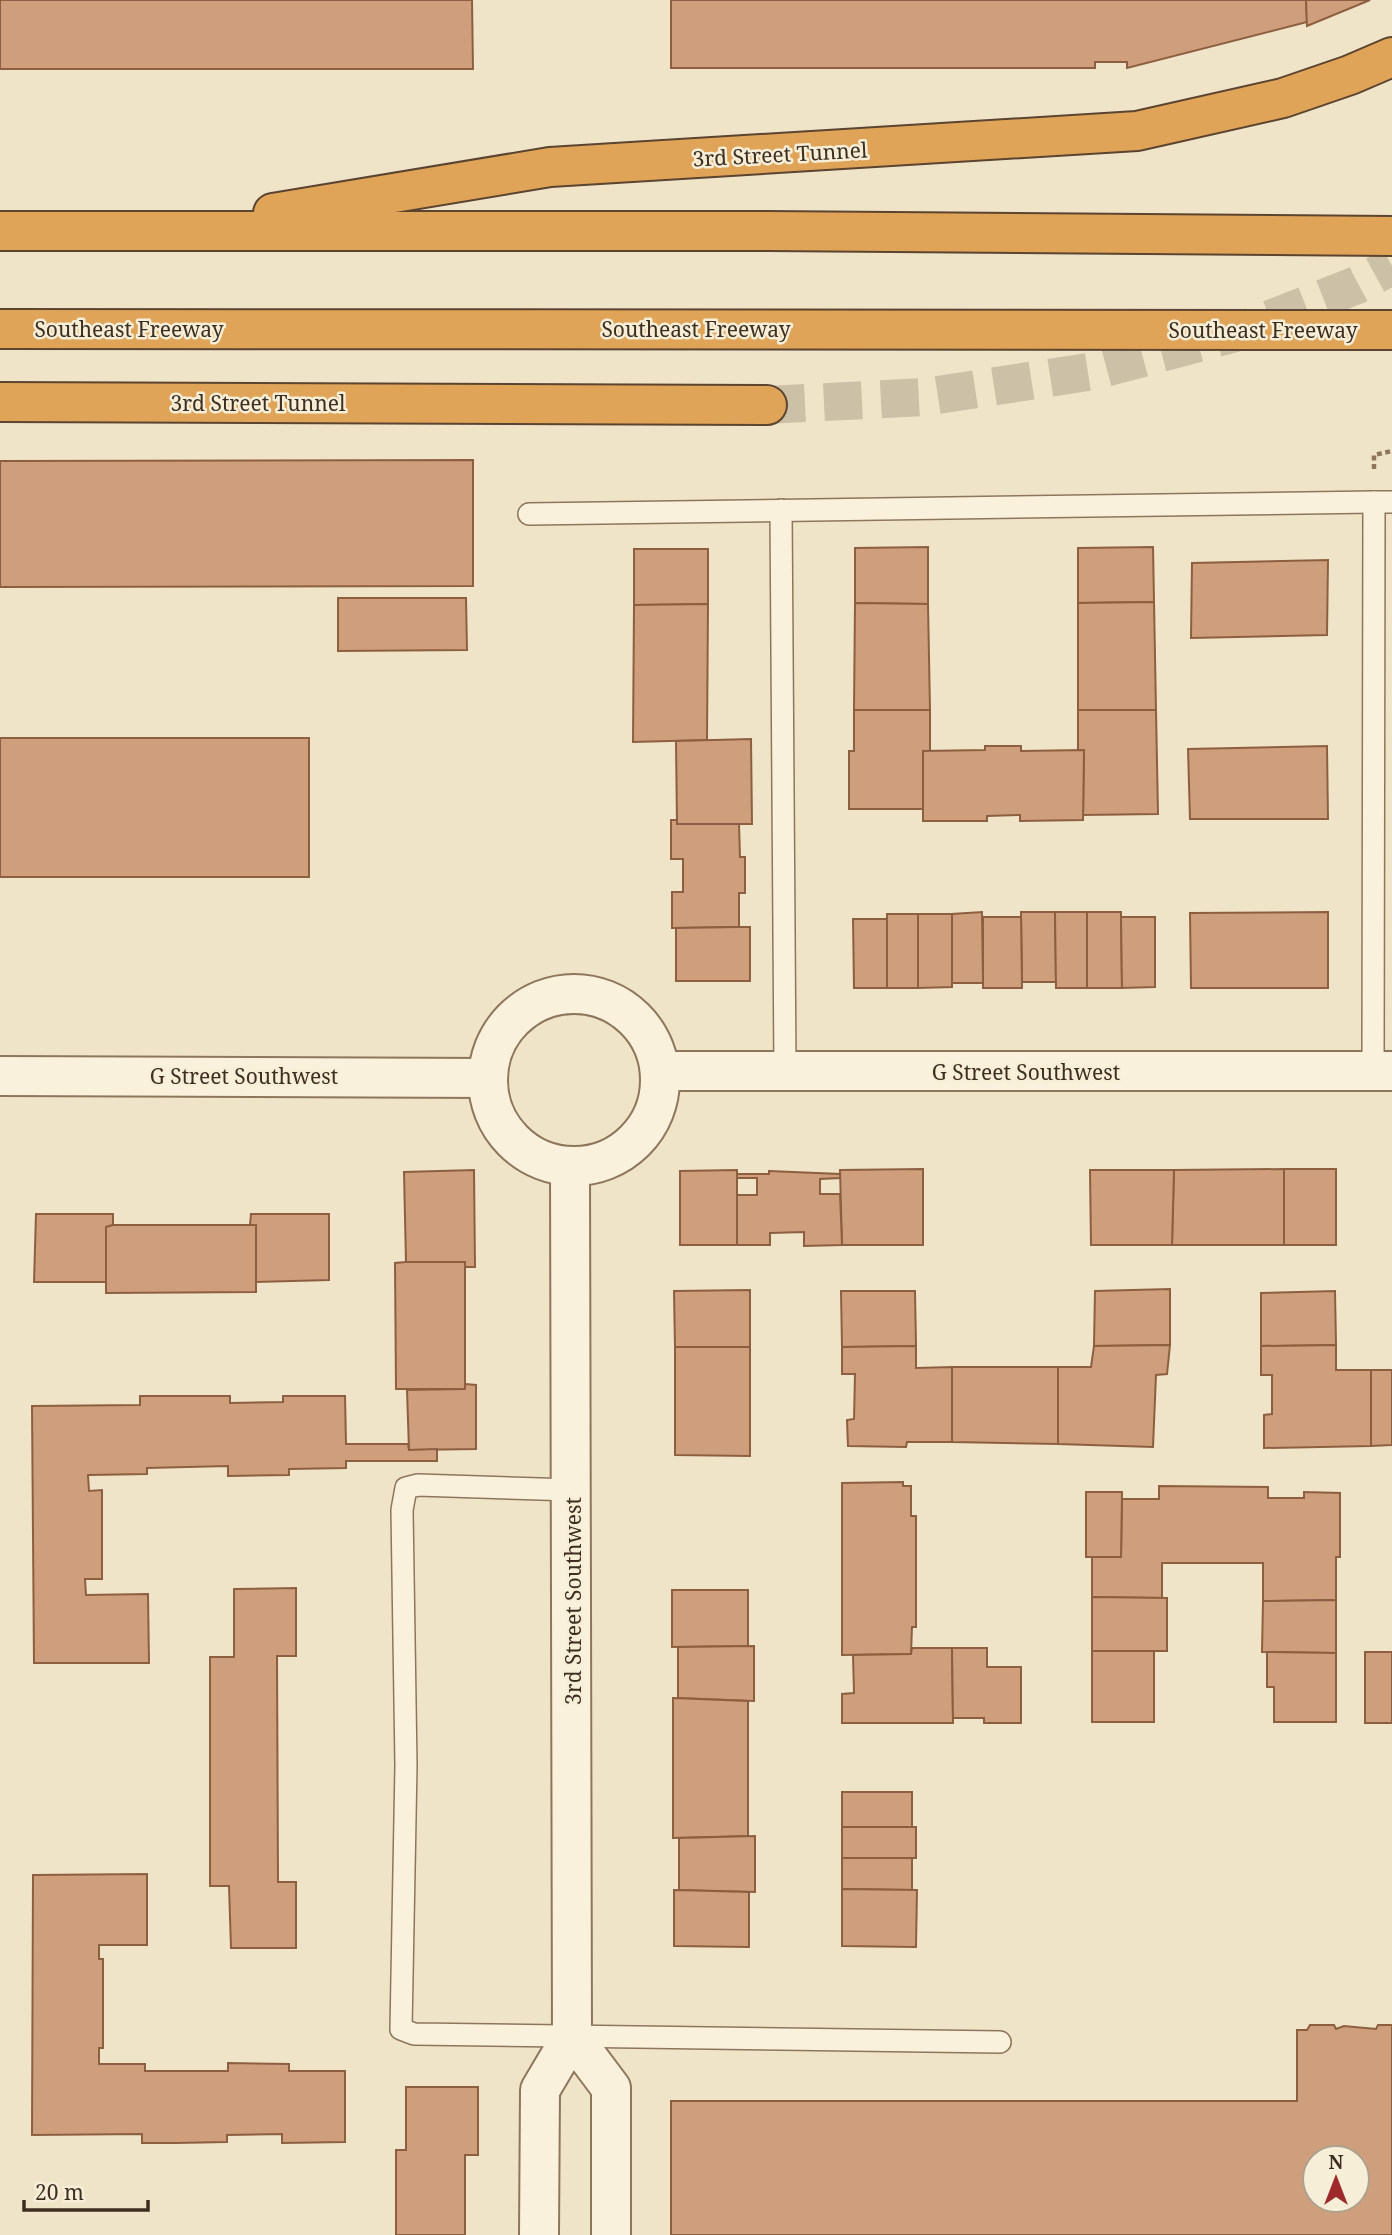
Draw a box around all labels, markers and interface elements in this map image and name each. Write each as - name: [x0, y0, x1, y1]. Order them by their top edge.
- street label: 3rd Street Tunnel: [692, 135, 869, 173]
- street label: Southeast Freeway: [34, 315, 224, 343]
- street label: Southeast Freeway: [601, 315, 791, 343]
- street label: Southeast Freeway: [1168, 316, 1358, 344]
- street label: 3rd Street Tunnel: [170, 389, 346, 417]
- street label: G Street Southwest: [932, 1058, 1120, 1086]
- street label: G Street Southwest: [150, 1062, 338, 1090]
- street label: 3rd Street Southwest: [559, 1497, 587, 1705]
- north arrow: [1301, 2144, 1371, 2214]
- text: N: [1329, 2149, 1344, 2175]
- scale bar: [24, 2168, 149, 2212]
- text: 20 m: [35, 2178, 84, 2206]

